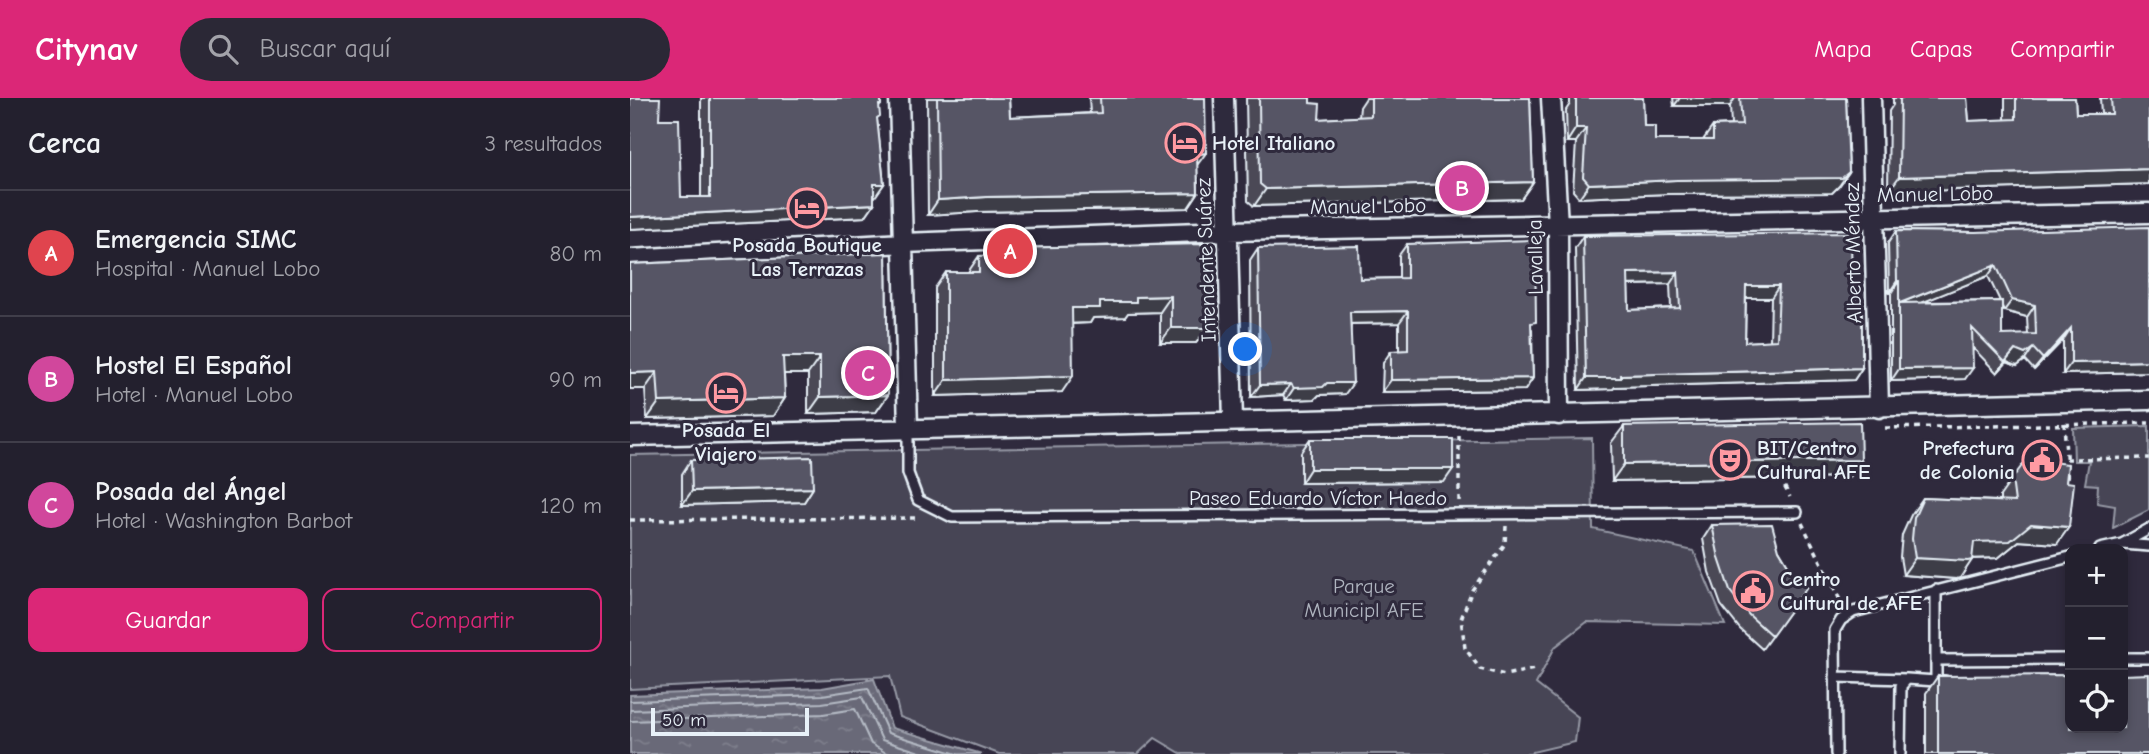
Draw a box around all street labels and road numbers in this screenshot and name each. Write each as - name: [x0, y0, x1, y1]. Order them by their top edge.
- street label: Intendente Suárez: [1191, 177, 1221, 343]
- street label: Manuel Lobo: [1877, 181, 1993, 207]
- street label: Alberto Méndez: [1840, 182, 1866, 324]
- street label: Manuel Lobo: [1310, 193, 1426, 219]
- street label: Lavalleja: [1522, 219, 1548, 295]
- street label: Paseo Eduardo Víctor Haedo: [1189, 486, 1447, 510]

